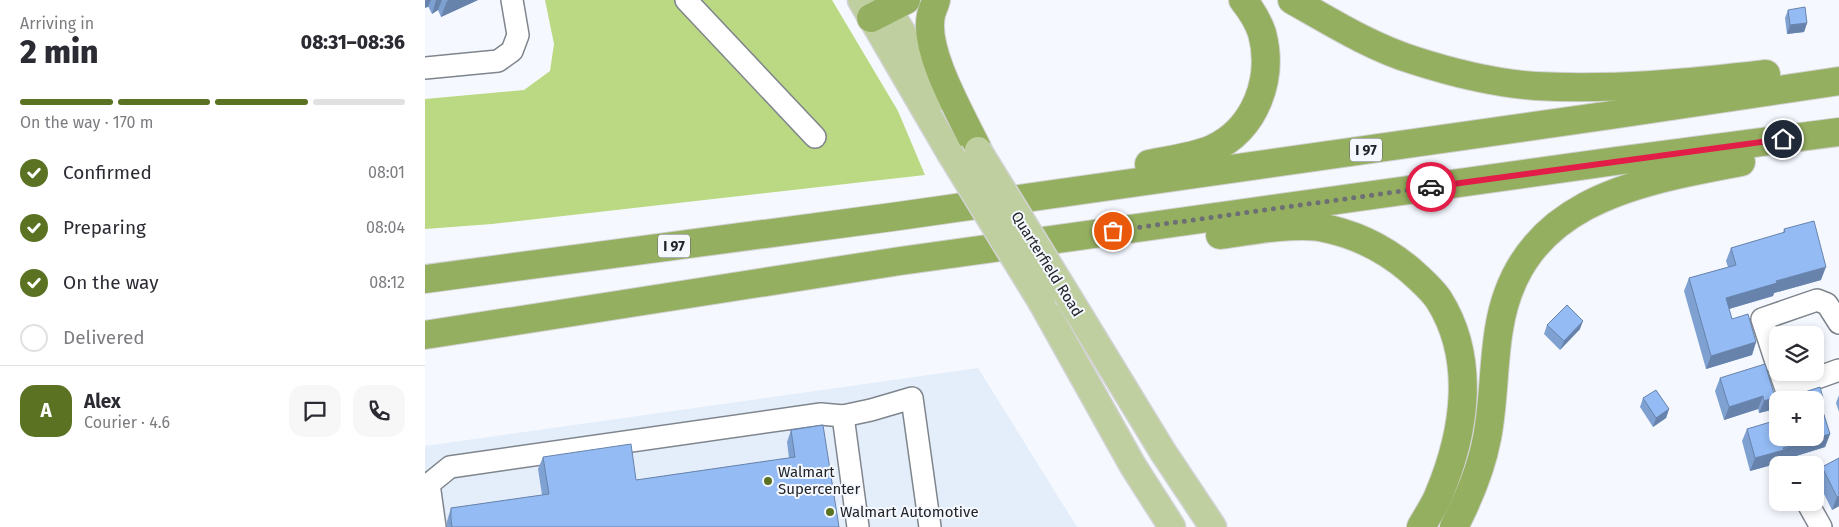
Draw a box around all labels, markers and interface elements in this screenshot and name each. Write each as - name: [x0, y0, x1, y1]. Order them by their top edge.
- text: Arriving in: [20, 14, 94, 33]
- text: 08:31–08:36: [301, 31, 405, 54]
- text: 2 min: [20, 33, 98, 71]
- text: On the way · 170 m: [20, 113, 153, 132]
- pin: [1762, 118, 1804, 160]
- icon: home: [1769, 125, 1797, 153]
- road number: I 97: [1350, 138, 1382, 162]
- icon: check: [20, 159, 48, 187]
- text: Confirmed: [63, 161, 152, 184]
- courier: [1406, 162, 1456, 212]
- text: 08:01: [368, 163, 405, 182]
- icon: car: [1417, 173, 1445, 201]
- street label: Quarterfield Road: [1007, 208, 1087, 320]
- pin: [1092, 210, 1134, 252]
- icon: check: [20, 214, 48, 242]
- text: Preparing: [63, 216, 146, 239]
- icon: bag: [1099, 217, 1127, 245]
- text: 08:04: [366, 218, 405, 237]
- road number: I 97: [658, 235, 690, 258]
- icon: check: [20, 269, 48, 297]
- text: On the way: [63, 271, 159, 294]
- text: 08:12: [369, 273, 405, 292]
- text: Delivered: [63, 326, 145, 349]
- map controls: [1769, 326, 1824, 511]
- button: layers: [1769, 326, 1824, 381]
- button: chat: [289, 385, 341, 437]
- button: phone: [353, 385, 405, 437]
- text: Alex: [84, 390, 121, 413]
- button: +: [1769, 391, 1824, 446]
- text: A: [40, 399, 52, 422]
- text: Courier · 4.6: [84, 413, 170, 432]
- button: −: [1769, 456, 1824, 511]
- place label: Walmart Supercenter: [778, 463, 861, 498]
- marker: Walmart Supercenter: [762, 475, 774, 487]
- place label: Walmart Automotive: [840, 503, 979, 521]
- marker: Walmart Automotive: [824, 506, 836, 518]

